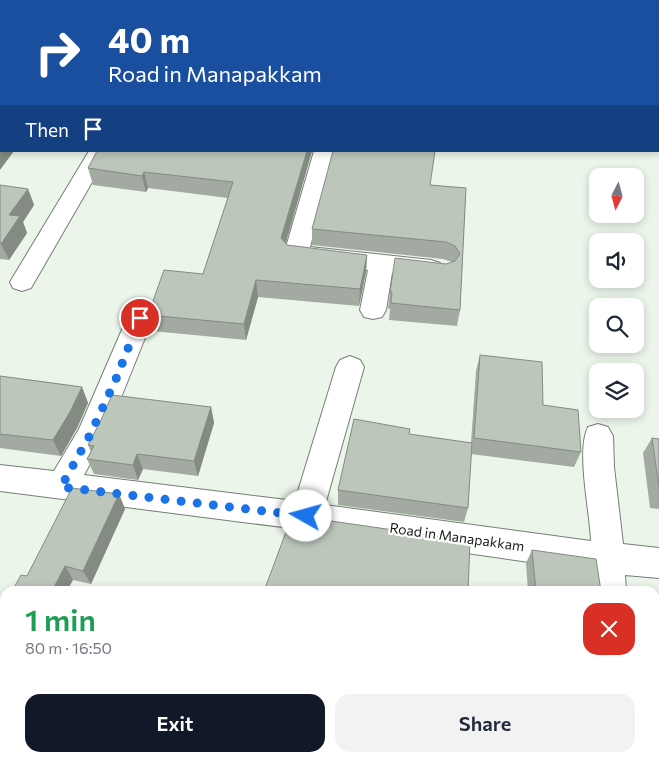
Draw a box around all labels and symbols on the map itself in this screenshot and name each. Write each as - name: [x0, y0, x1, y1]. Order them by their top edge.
- north arrow: [589, 168, 644, 222]
- pin: [119, 297, 161, 339]
- position arrow: [279, 489, 331, 541]
- street label: Road in Manapakkam: [389, 519, 526, 554]

